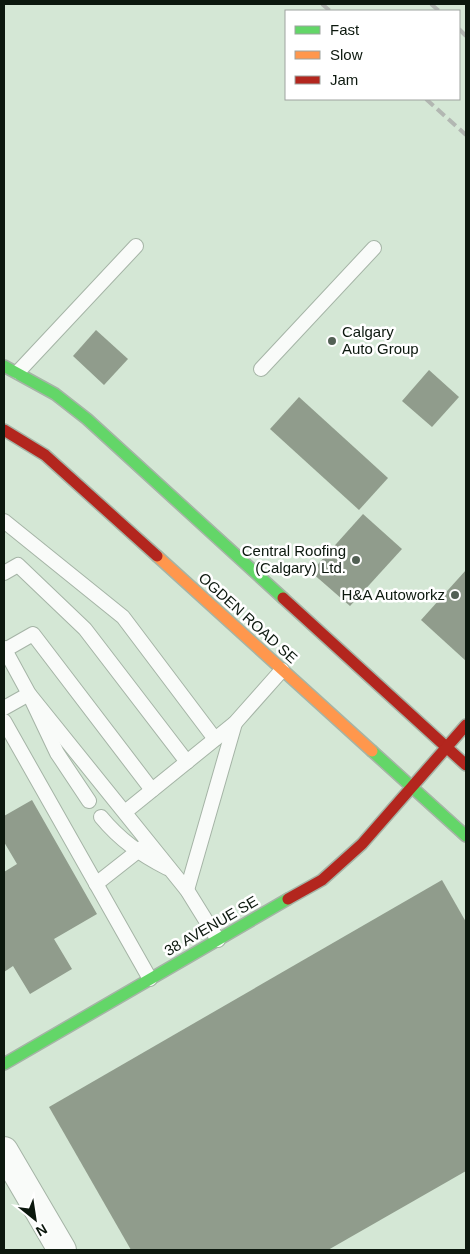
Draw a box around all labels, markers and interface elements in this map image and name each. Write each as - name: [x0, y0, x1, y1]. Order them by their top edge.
- legend: [285, 10, 460, 100]
- text: Fast: [330, 21, 360, 38]
- text: Slow: [330, 46, 363, 63]
- text: Jam: [330, 71, 358, 88]
- place label: Calgary Auto Group: [342, 323, 419, 357]
- marker: Calgary Auto Group: [326, 335, 338, 347]
- place label: Central Roofing (Calgary) Ltd.: [242, 542, 346, 576]
- marker: Central Roofing (Calgary) Ltd.: [350, 554, 362, 566]
- street label: OGDEN ROAD SE: [196, 569, 301, 666]
- place label: H&A Autoworkz: [342, 586, 445, 603]
- marker: H&A Autoworkz: [449, 589, 461, 601]
- street label: 38 AVENUE SE: [161, 892, 260, 959]
- north arrow: [10, 1194, 60, 1244]
- text: N: [33, 1221, 50, 1240]

